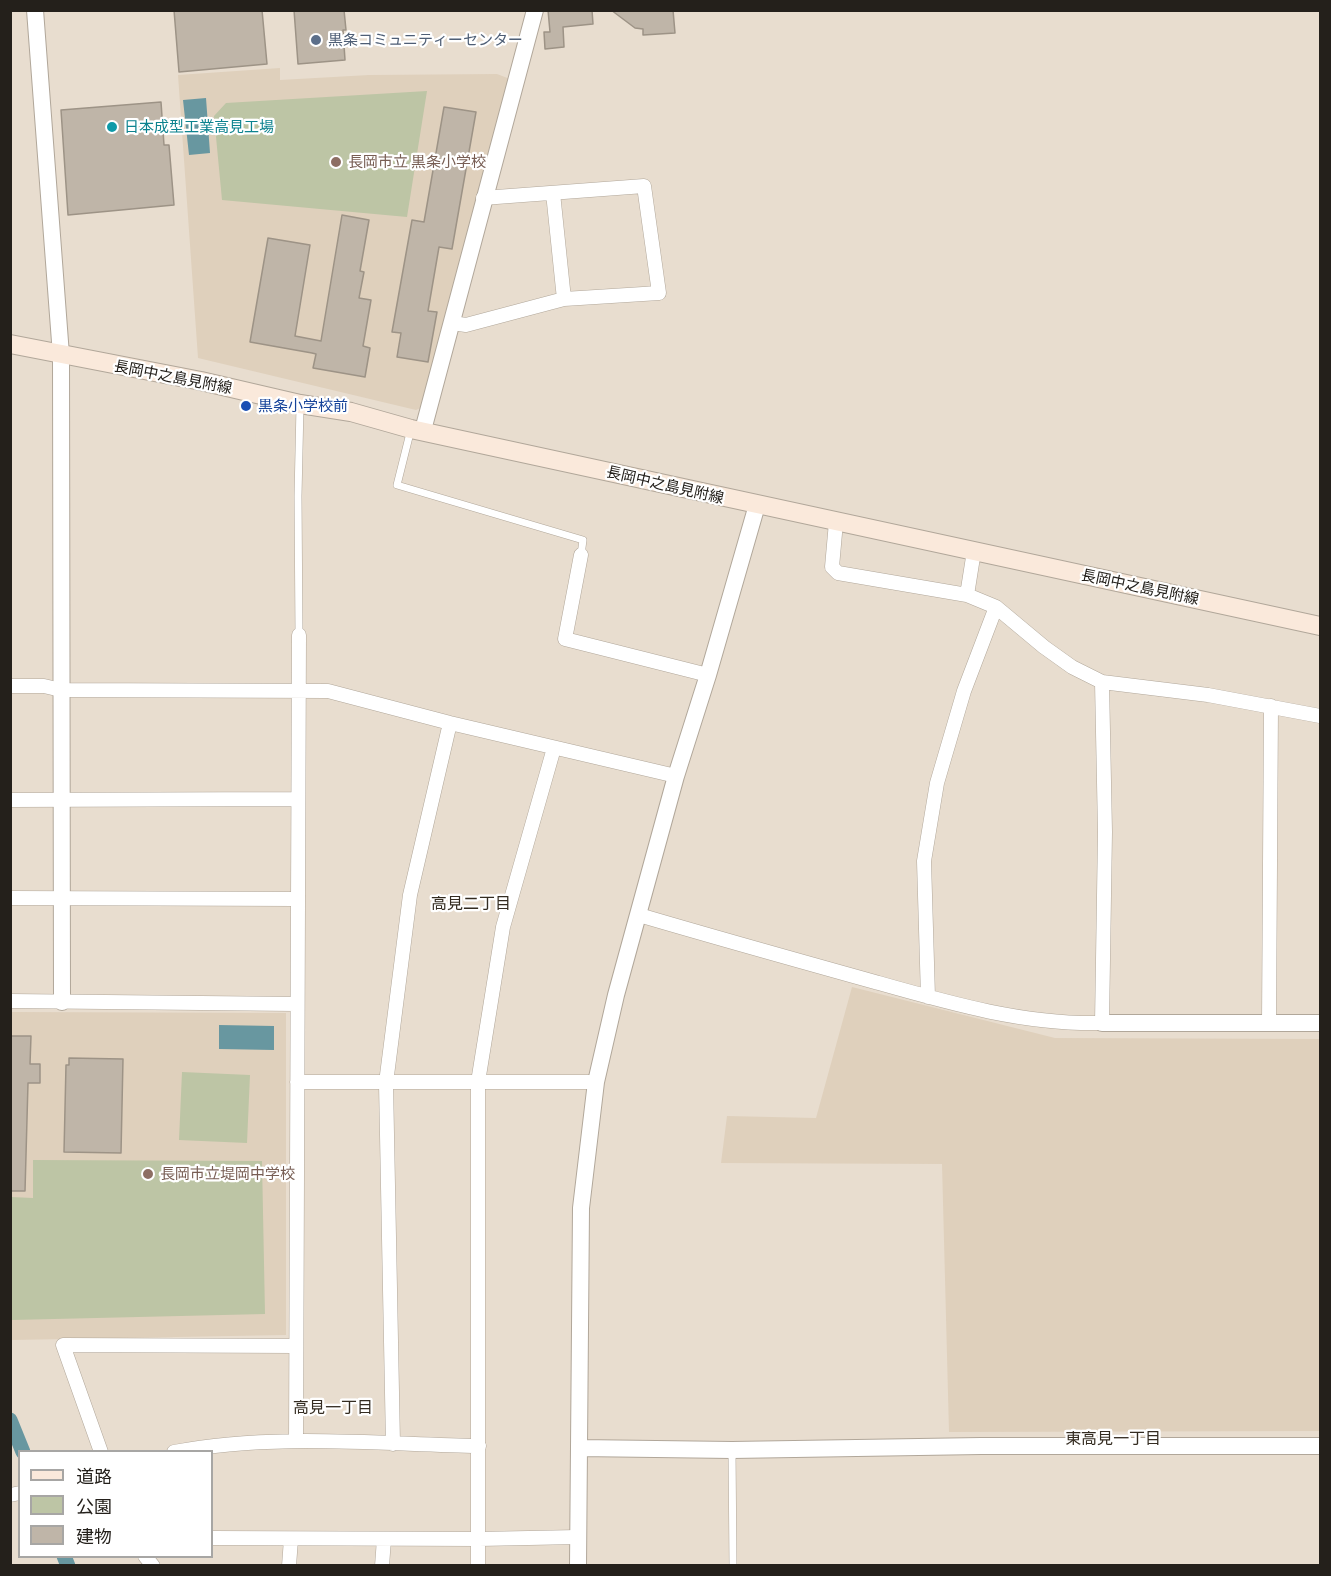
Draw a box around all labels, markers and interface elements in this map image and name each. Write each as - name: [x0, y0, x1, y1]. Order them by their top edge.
- place label: 黒条コミュニティーセンター: [328, 31, 523, 49]
- marker: 黒条コミュニティーセンター: [309, 33, 323, 47]
- place label: 日本成型工業高見工場: [124, 118, 274, 136]
- marker: 日本成型工業高見工場: [105, 120, 119, 134]
- place label: 長岡市立 黒条小学校: [348, 153, 486, 171]
- marker: 長岡市立 黒条小学校: [329, 155, 343, 169]
- street label: 長岡中之島見附線: [112, 357, 234, 397]
- place label: 黒条小学校前: [258, 397, 348, 415]
- marker: 黒条小学校前: [239, 399, 253, 413]
- street label: 長岡中之島見附線: [605, 463, 725, 507]
- street label: 長岡中之島見附線: [1079, 566, 1201, 608]
- district label: 高見二丁目: [431, 894, 511, 914]
- place label: 長岡市立堤岡中学校: [160, 1165, 295, 1183]
- marker: 長岡市立堤岡中学校: [141, 1167, 155, 1181]
- district label: 高見一丁目: [293, 1398, 373, 1418]
- district label: 東高見一丁目: [1065, 1429, 1161, 1449]
- legend: [18, 1450, 213, 1558]
- text: 道路: [76, 1465, 112, 1487]
- text: 公園: [76, 1495, 112, 1517]
- text: 建物: [76, 1525, 112, 1547]

